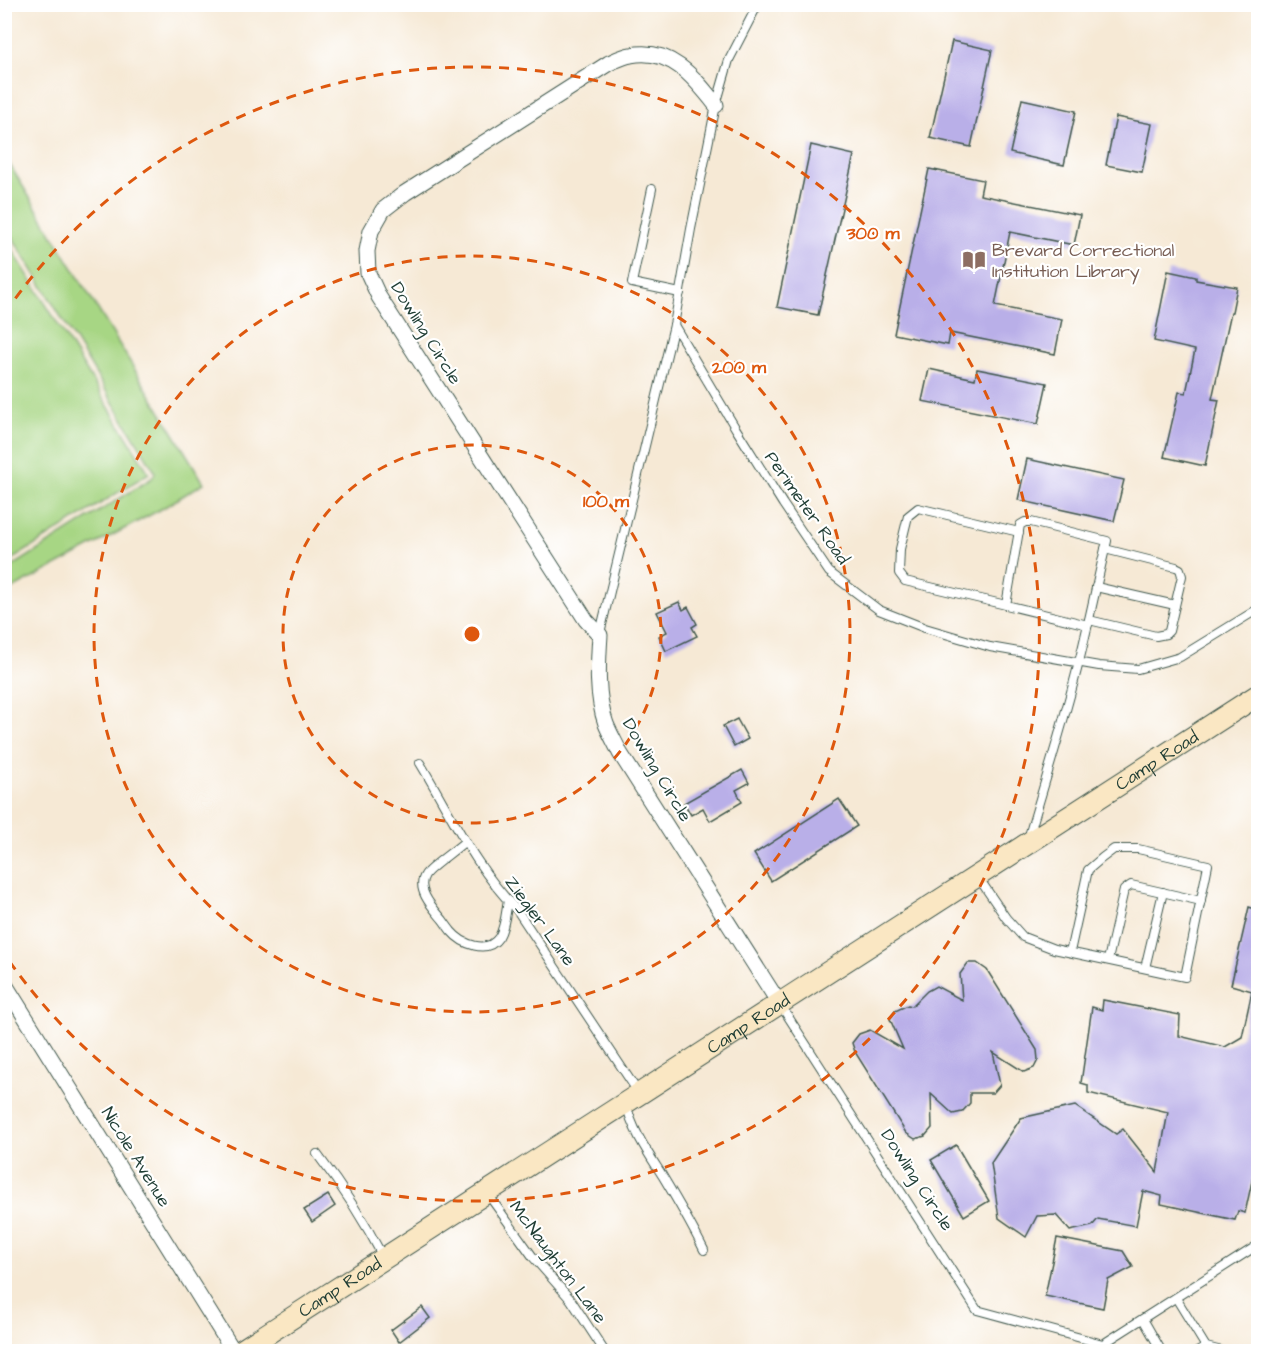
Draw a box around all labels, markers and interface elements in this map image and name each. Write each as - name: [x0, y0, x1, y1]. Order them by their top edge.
- text: 300 m: [845, 221, 901, 246]
- place label: Brevard Correctional Institution Library: [992, 238, 1174, 285]
- library icon: Brevard Correctional Institution Library: [961, 247, 987, 273]
- street label: Dowling Circle: [384, 277, 468, 390]
- text: 200 m: [711, 355, 767, 380]
- street label: Perimeter Road: [759, 446, 855, 570]
- text: 100 m: [583, 489, 630, 514]
- centre of rings: [462, 624, 482, 644]
- street label: Dowling Circle: [615, 714, 698, 827]
- street label: Camp Road: [1110, 724, 1203, 796]
- street label: Ziegler Lane: [498, 871, 581, 972]
- street label: Camp Road: [702, 987, 795, 1060]
- street label: Nicole Avenue: [95, 1102, 177, 1212]
- street label: Dowling Circle: [874, 1124, 959, 1237]
- street label: McNaughton Lane: [503, 1195, 613, 1329]
- street label: Camp Road: [293, 1251, 386, 1323]

